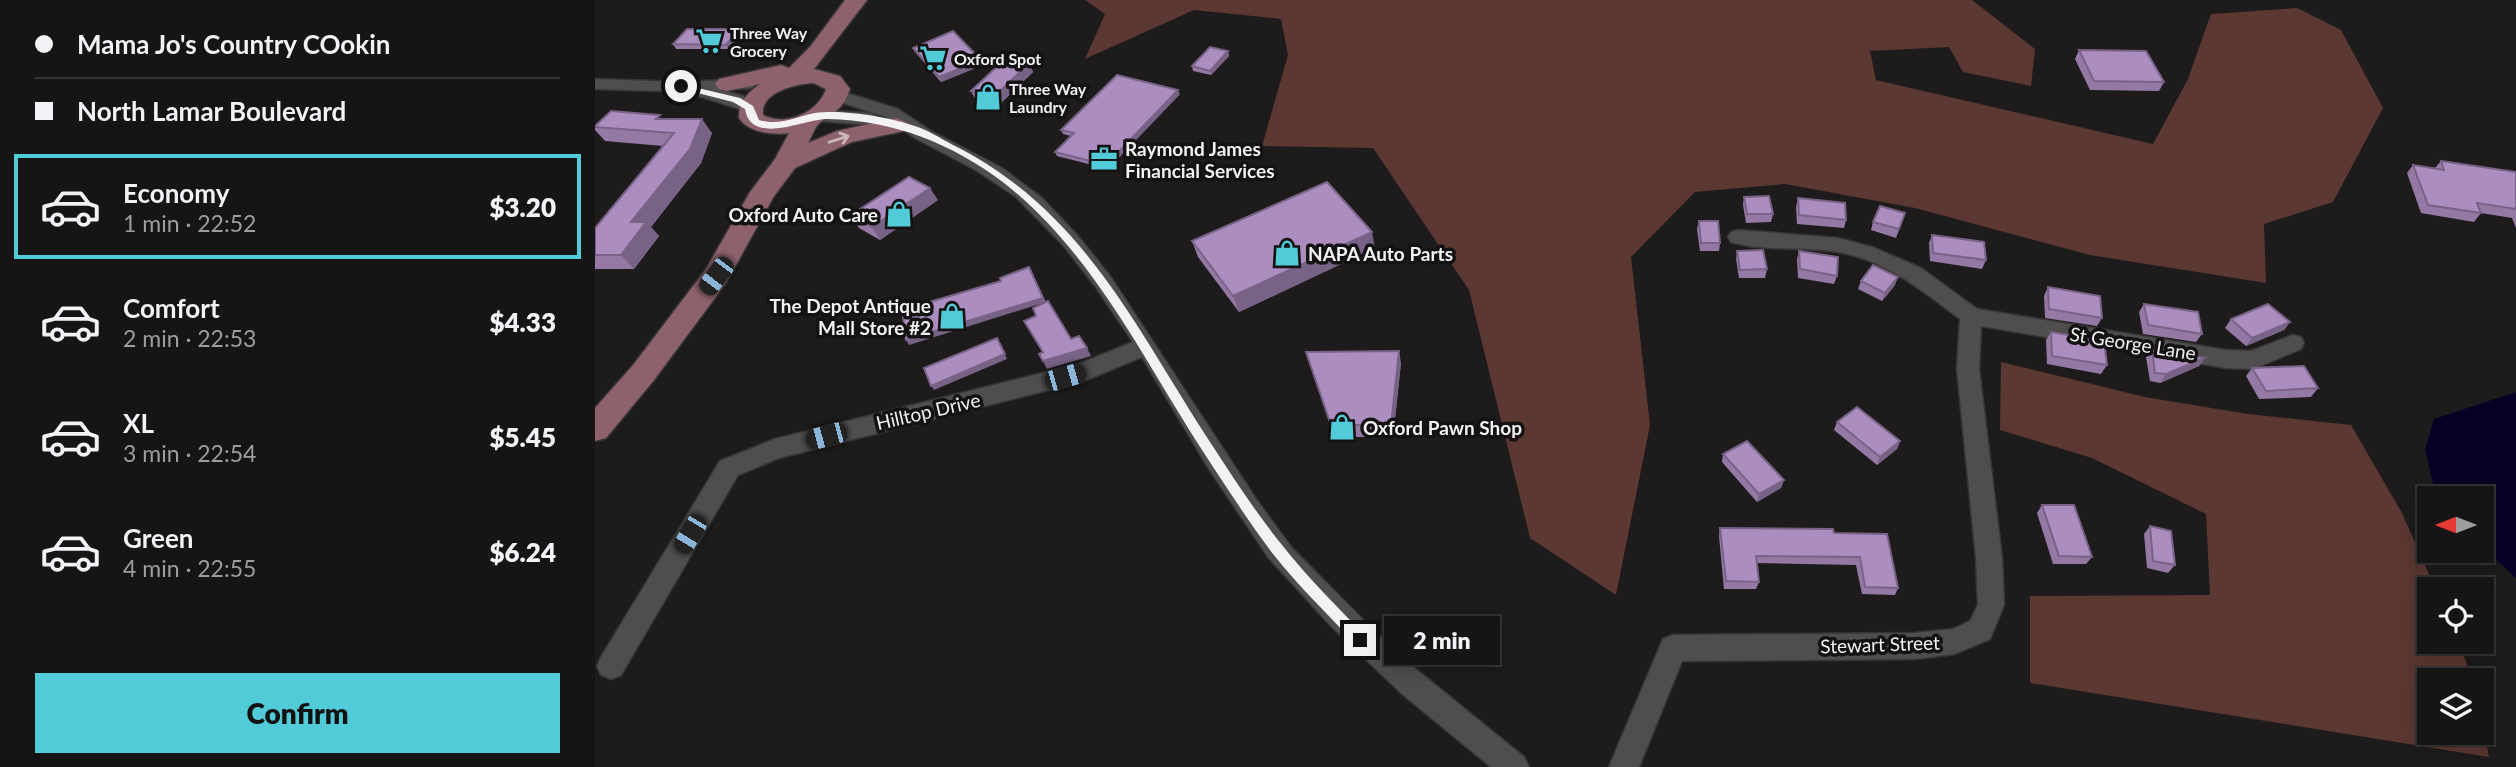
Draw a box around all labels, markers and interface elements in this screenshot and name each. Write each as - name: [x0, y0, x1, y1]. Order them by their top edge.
- place label: Three Way Grocery: [730, 23, 808, 60]
- supermarket icon: Three Way Grocery: [694, 26, 724, 56]
- text: Mama Jo's Country COokin: [77, 28, 390, 60]
- supermarket icon: Oxford Spot: [918, 43, 948, 73]
- place label: Oxford Spot: [954, 49, 1041, 68]
- route start: [665, 70, 697, 102]
- place label: Three Way Laundry: [1009, 79, 1087, 116]
- shop icon: Three Way Laundry: [973, 82, 1003, 112]
- text: North Lamar Boulevard: [77, 95, 346, 127]
- one-way arrow: [828, 132, 850, 144]
- place label: Raymond James Financial Services: [1125, 137, 1275, 182]
- office icon: Raymond James Financial Services: [1089, 144, 1119, 174]
- icon: car: [39, 175, 102, 238]
- text: Economy: [123, 177, 229, 209]
- text: $3.20: [489, 191, 556, 223]
- shop icon: Oxford Auto Care: [884, 199, 914, 229]
- place label: Oxford Auto Care: [729, 203, 878, 226]
- text: 1 min · 22:52: [123, 209, 256, 237]
- shop icon: NAPA Auto Parts: [1272, 238, 1302, 268]
- place label: NAPA Auto Parts: [1308, 242, 1453, 265]
- car: [695, 253, 738, 299]
- icon: car: [39, 290, 102, 353]
- text: Comfort: [123, 292, 220, 324]
- place label: The Depot Antique Mall Store #2: [770, 294, 931, 339]
- shop icon: The Depot Antique Mall Store #2: [937, 301, 967, 331]
- text: $4.33: [489, 306, 556, 338]
- street label: St George Lane: [2068, 322, 2198, 364]
- text: 2 min · 22:53: [123, 324, 256, 352]
- car: [1042, 361, 1089, 393]
- street label: Hilltop Drive: [874, 388, 982, 434]
- icon: car: [39, 405, 102, 468]
- text: XL: [123, 407, 154, 439]
- shop icon: Oxford Pawn Shop: [1327, 412, 1357, 442]
- place label: Oxford Pawn Shop: [1363, 416, 1522, 439]
- car: [803, 420, 850, 452]
- text: $5.45: [489, 421, 556, 453]
- text: 3 min · 22:54: [123, 439, 256, 467]
- north arrow: [2417, 486, 2494, 564]
- map controls: [2417, 486, 2494, 745]
- car: [671, 511, 710, 557]
- icon: car: [39, 520, 102, 583]
- text: Green: [123, 522, 193, 554]
- text: $6.24: [489, 536, 556, 568]
- text: 4 min · 22:55: [123, 554, 256, 582]
- button: locate: [2417, 577, 2494, 654]
- callout: 2 min: [1385, 616, 1500, 664]
- route end: [1344, 624, 1376, 656]
- text: 2 min: [1413, 626, 1471, 654]
- street label: Stewart Street: [1820, 630, 1940, 658]
- button: layers: [2417, 668, 2494, 745]
- button: Confirm: [35, 673, 560, 753]

